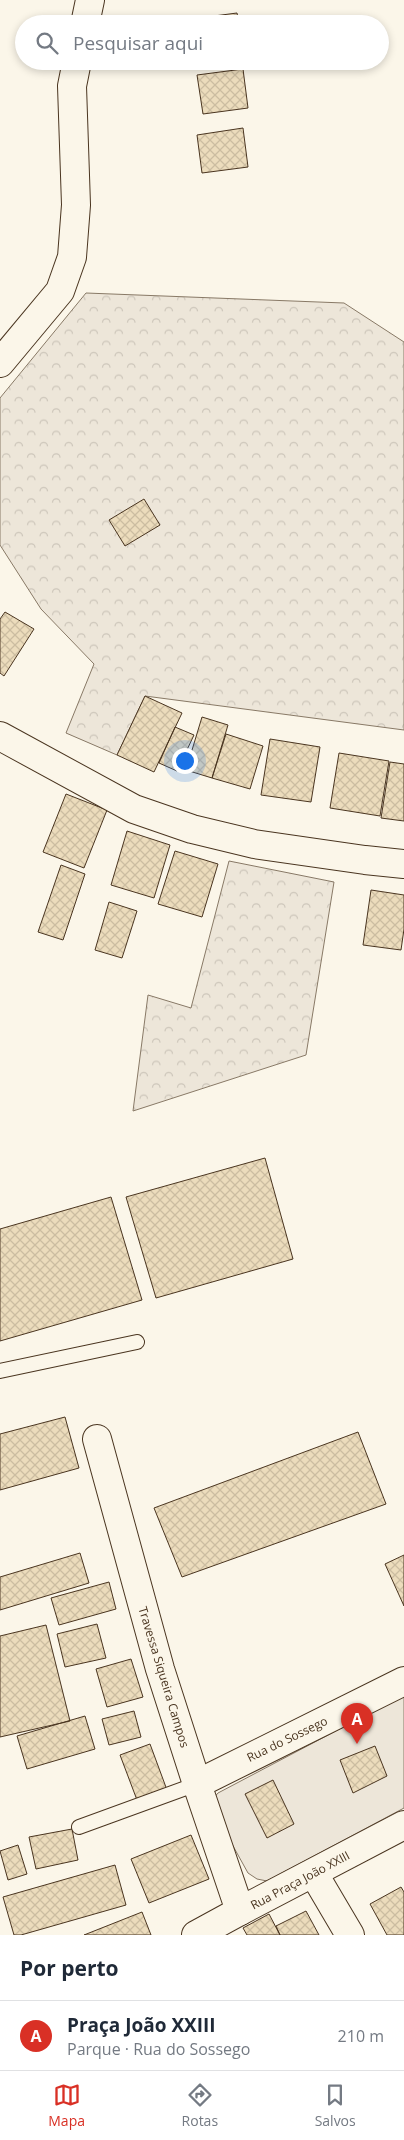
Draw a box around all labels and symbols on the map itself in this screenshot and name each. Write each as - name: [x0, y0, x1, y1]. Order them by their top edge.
- your location: [172, 748, 198, 774]
- street label: Travessa Siqueira Campos: [134, 1604, 194, 1750]
- pin: A: [341, 1703, 373, 1744]
- street label: Rua do Sossego: [244, 1712, 330, 1766]
- street label: Rua Praça João XXIII: [247, 1847, 353, 1913]

